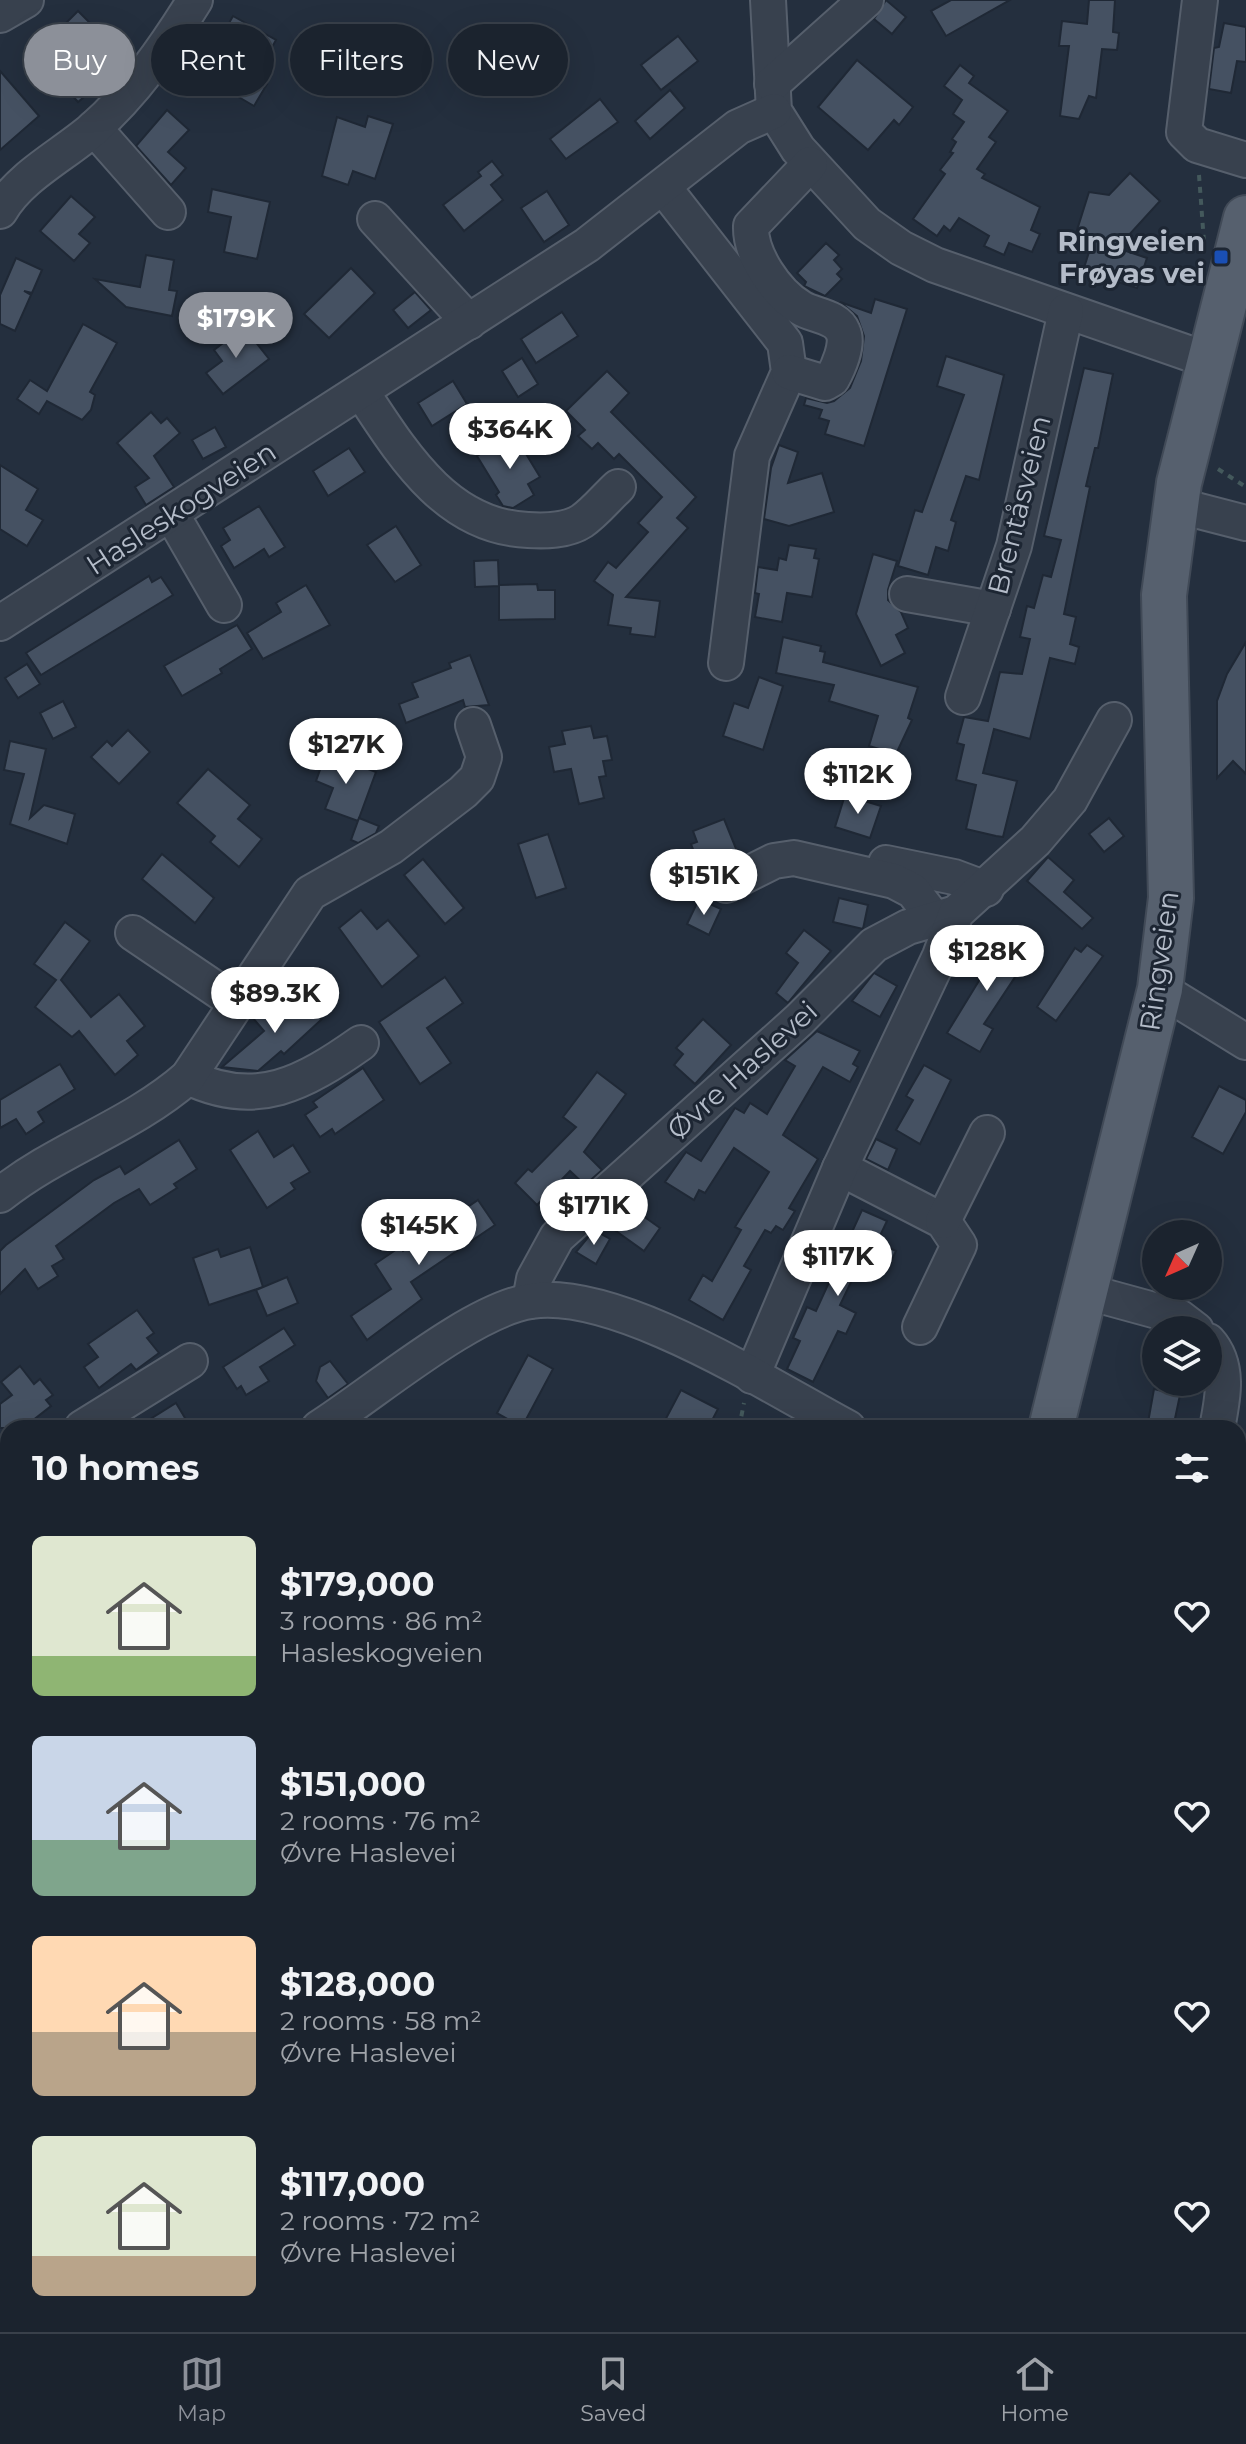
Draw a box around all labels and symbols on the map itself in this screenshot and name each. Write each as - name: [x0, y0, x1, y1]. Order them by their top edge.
- place label: Ringveien Frøyas vei: [1057, 224, 1205, 290]
- marker: Ringveien Frøyas vei: [1212, 248, 1230, 266]
- pin: $179K: [180, 292, 292, 360]
- pin: $364K: [454, 403, 566, 471]
- street label: Brentåsveien: [980, 412, 1058, 598]
- street label: Hasleskogveien: [80, 434, 282, 582]
- pin: $127K: [290, 718, 402, 786]
- pin: $112K: [802, 748, 914, 816]
- pin: $151K: [648, 849, 760, 917]
- street label: Ringveien: [1132, 889, 1186, 1033]
- pin: $128K: [931, 925, 1043, 993]
- pin: $89.3K: [210, 967, 340, 1035]
- street label: Øvre Haslevei: [660, 994, 824, 1146]
- pin: $171K: [538, 1179, 650, 1247]
- pin: $145K: [363, 1199, 475, 1267]
- north arrow: [1142, 1220, 1222, 1300]
- pin: $117K: [782, 1230, 894, 1298]

